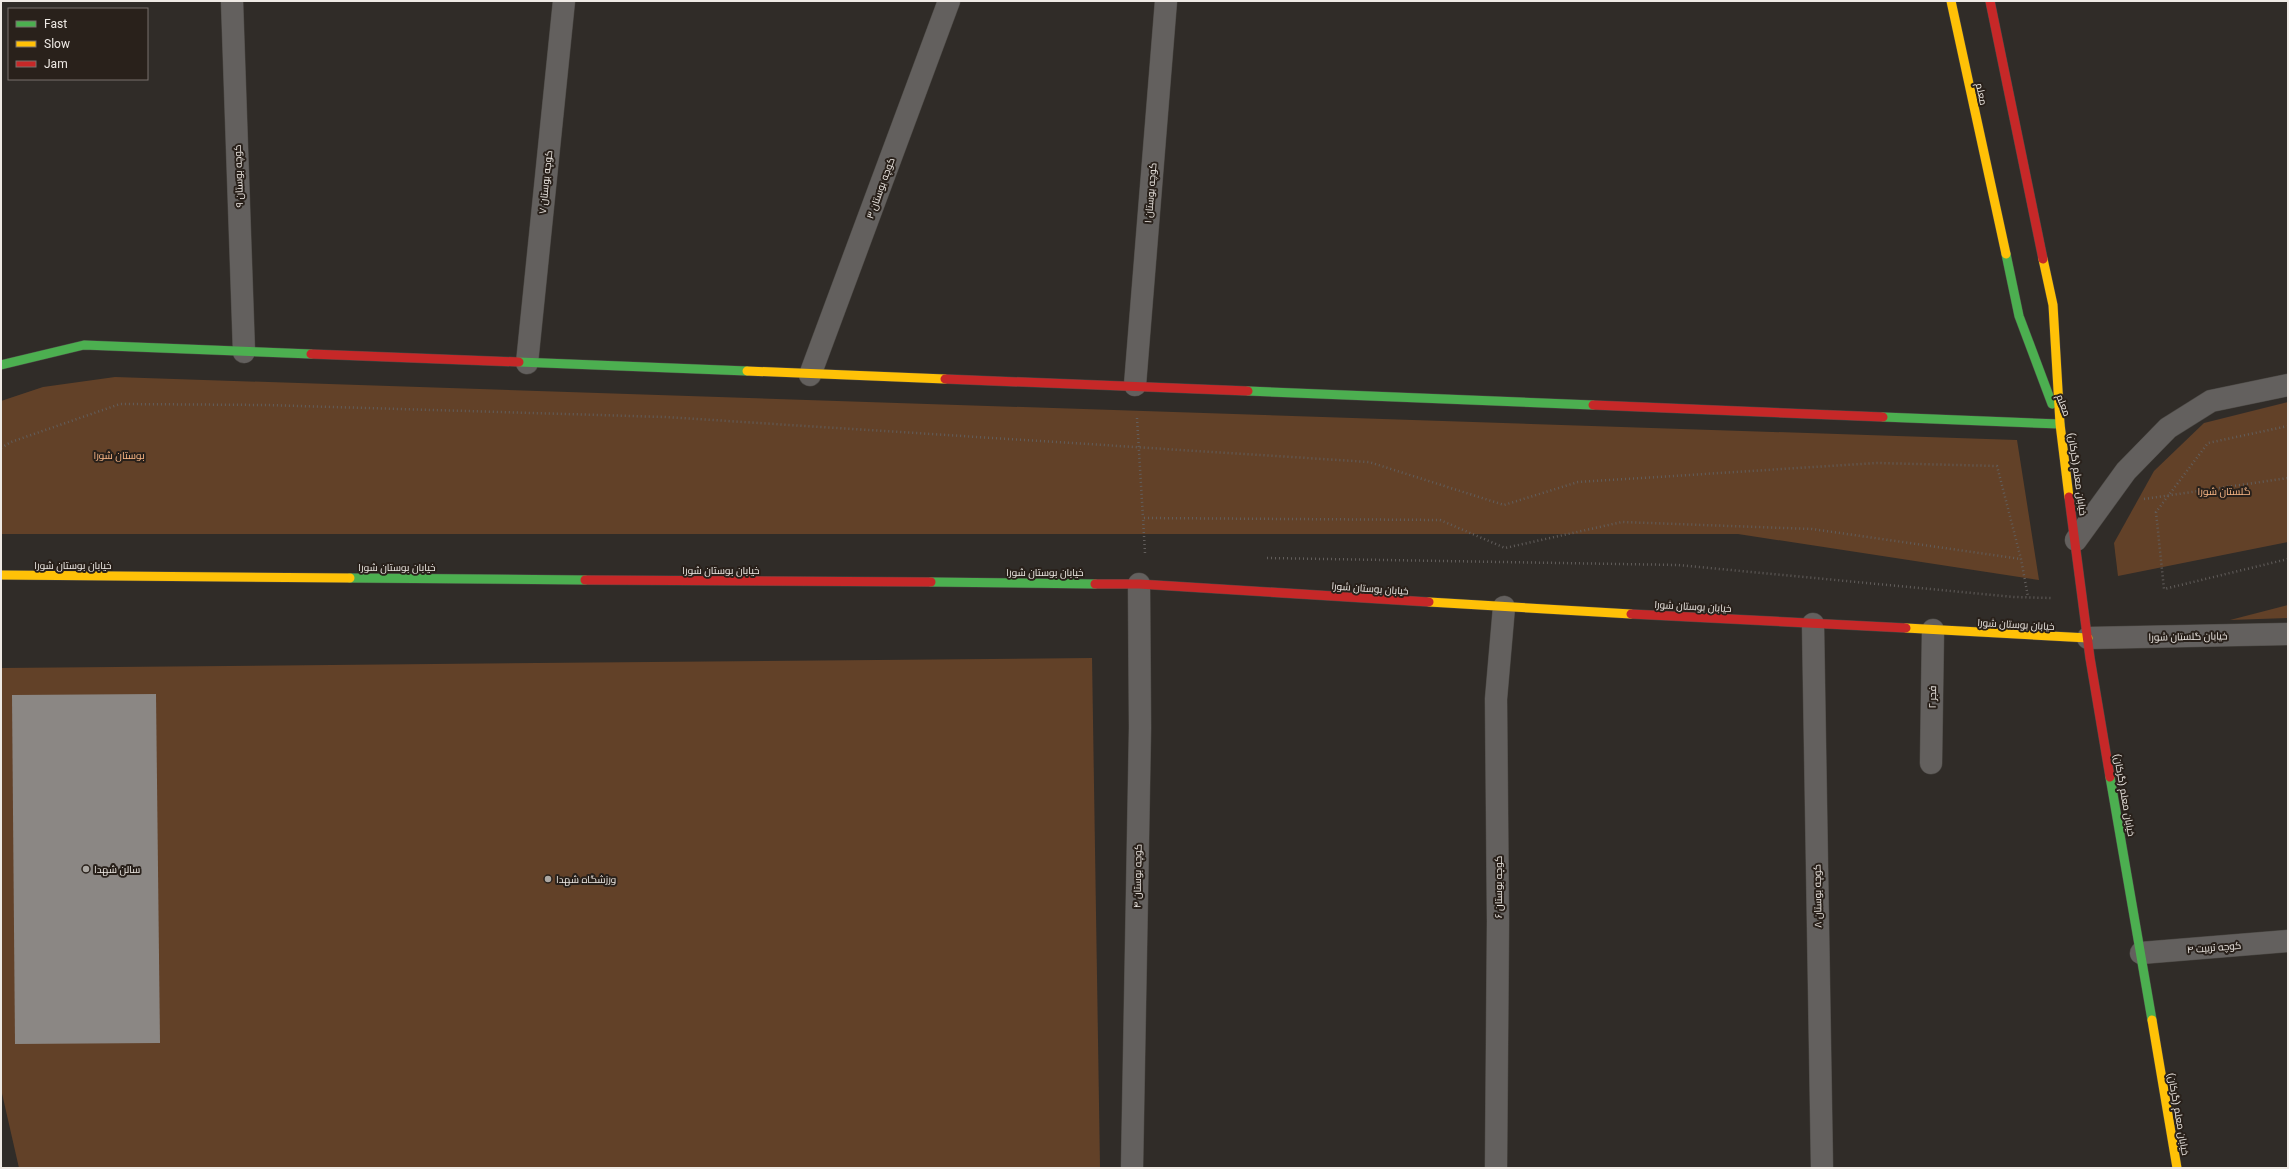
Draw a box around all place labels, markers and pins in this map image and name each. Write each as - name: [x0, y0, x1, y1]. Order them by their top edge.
- marker: سالن شهدا: [81, 864, 91, 874]
- place label: سالن شهدا: [94, 864, 140, 876]
- marker: ورزشگاه شهدا: [543, 874, 553, 884]
- place label: ورزشگاه شهدا: [556, 874, 616, 886]

